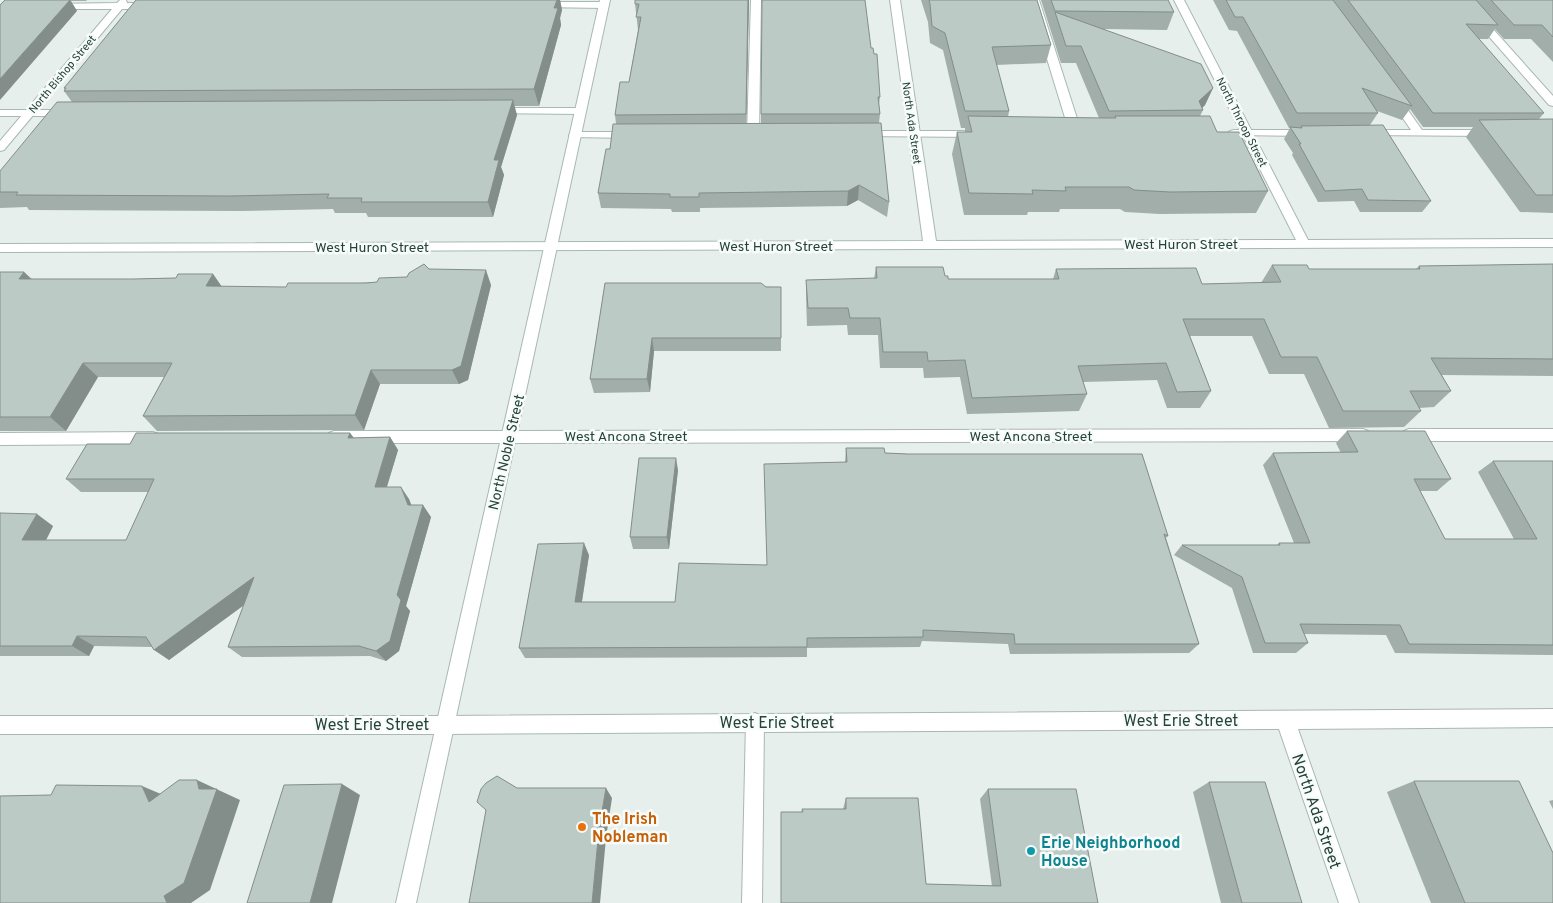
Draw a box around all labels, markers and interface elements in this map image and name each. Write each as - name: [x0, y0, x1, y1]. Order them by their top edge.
- street label: North Bishop Street: [26, 33, 100, 117]
- street label: North Throop Street: [1212, 75, 1270, 170]
- street label: North Ada Street: [898, 81, 924, 165]
- street label: West Huron Street: [1124, 237, 1238, 254]
- street label: West Huron Street: [719, 239, 833, 256]
- street label: West Huron Street: [315, 240, 429, 257]
- street label: North Noble Street: [486, 393, 529, 512]
- street label: West Ancona Street: [565, 429, 687, 446]
- street label: West Ancona Street: [970, 429, 1092, 446]
- street label: West Erie Street: [1124, 712, 1238, 732]
- street label: West Erie Street: [720, 714, 834, 734]
- street label: West Erie Street: [315, 716, 429, 736]
- street label: North Ada Street: [1286, 751, 1344, 872]
- place label: The Irish Nobleman: [592, 810, 668, 848]
- marker: The Irish Nobleman: [576, 821, 588, 833]
- place label: Erie Neighborhood House: [1041, 834, 1180, 872]
- marker: Erie Neighborhood House: [1025, 845, 1037, 857]

